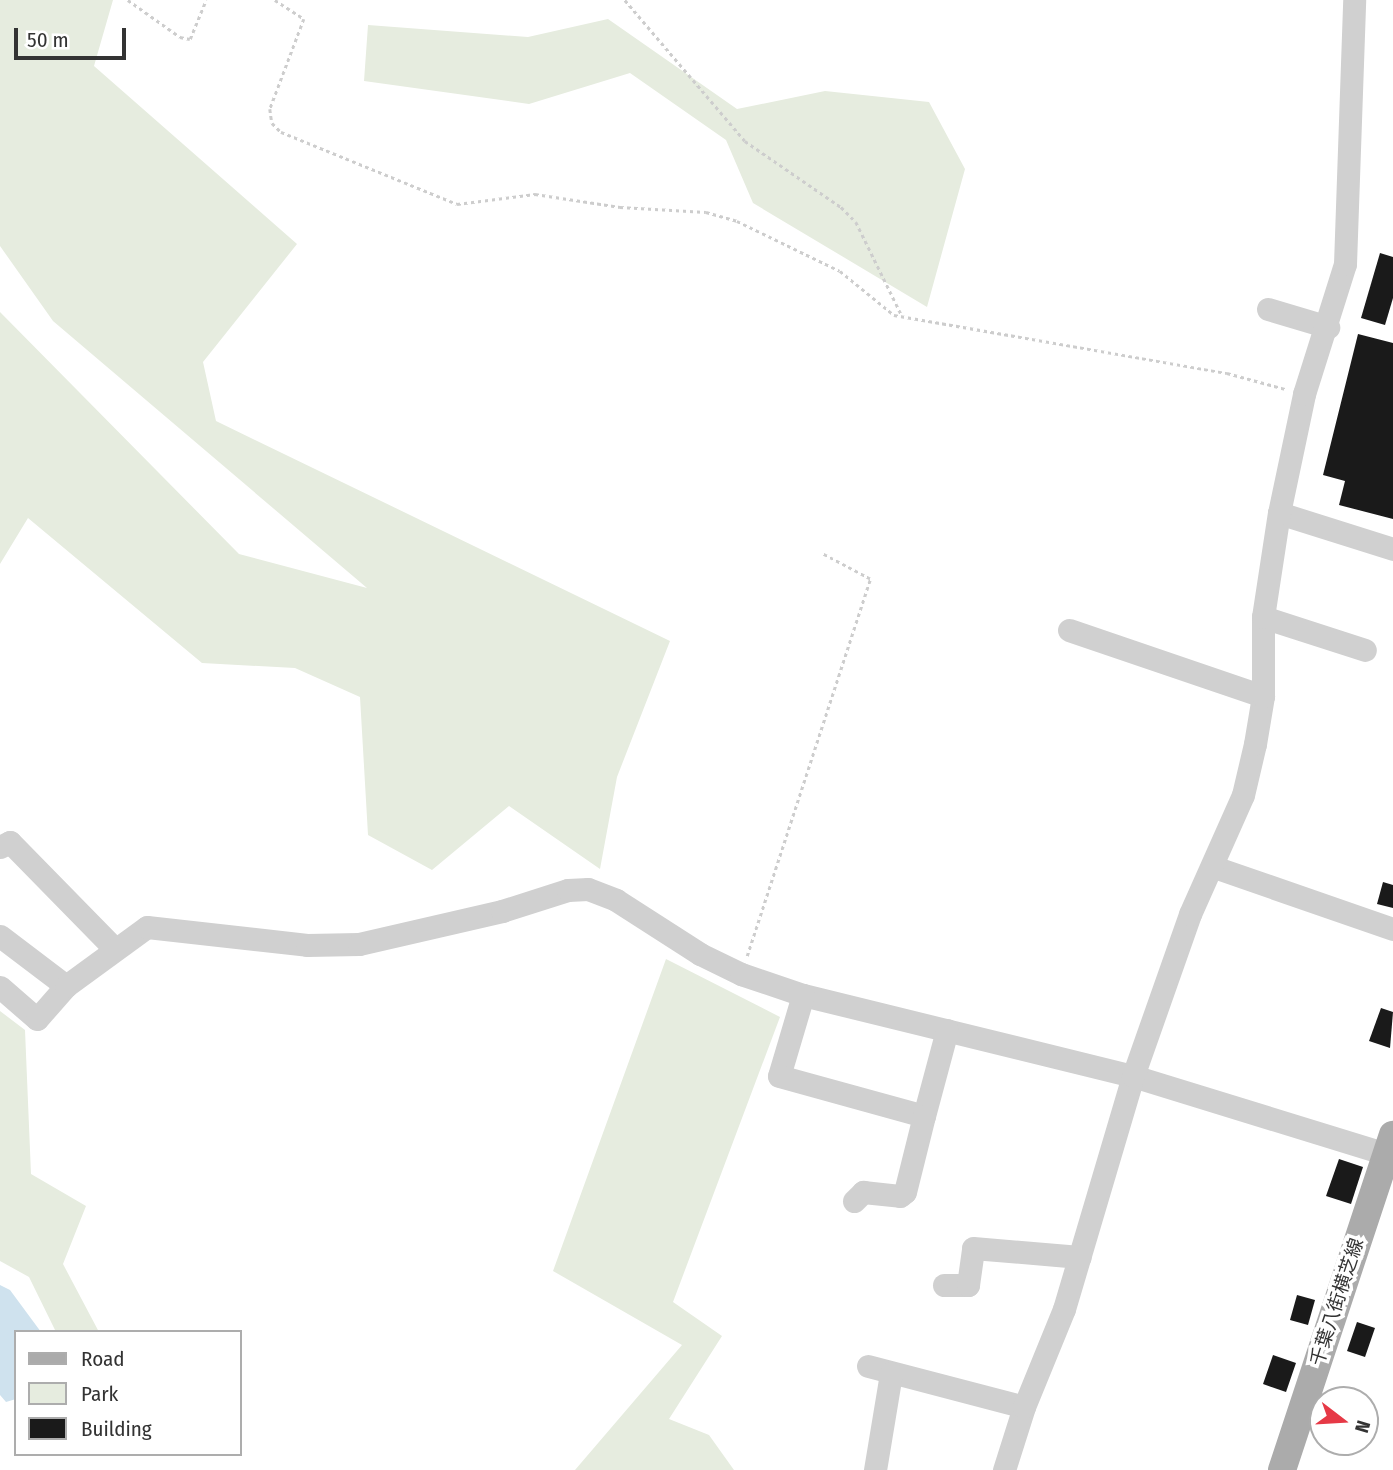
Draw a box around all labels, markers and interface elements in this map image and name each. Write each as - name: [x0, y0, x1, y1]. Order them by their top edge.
- scale bar: [18, 14, 130, 58]
- text: 50 m: [27, 27, 69, 53]
- street label: 千葉八街横芝線: [1306, 1235, 1368, 1369]
- legend: [14, 1330, 242, 1456]
- text: Road: [81, 1346, 125, 1372]
- text: Park: [81, 1381, 118, 1407]
- north arrow: [1309, 1386, 1379, 1456]
- text: Building: [81, 1416, 152, 1442]
- text: N: [1350, 1418, 1375, 1436]

